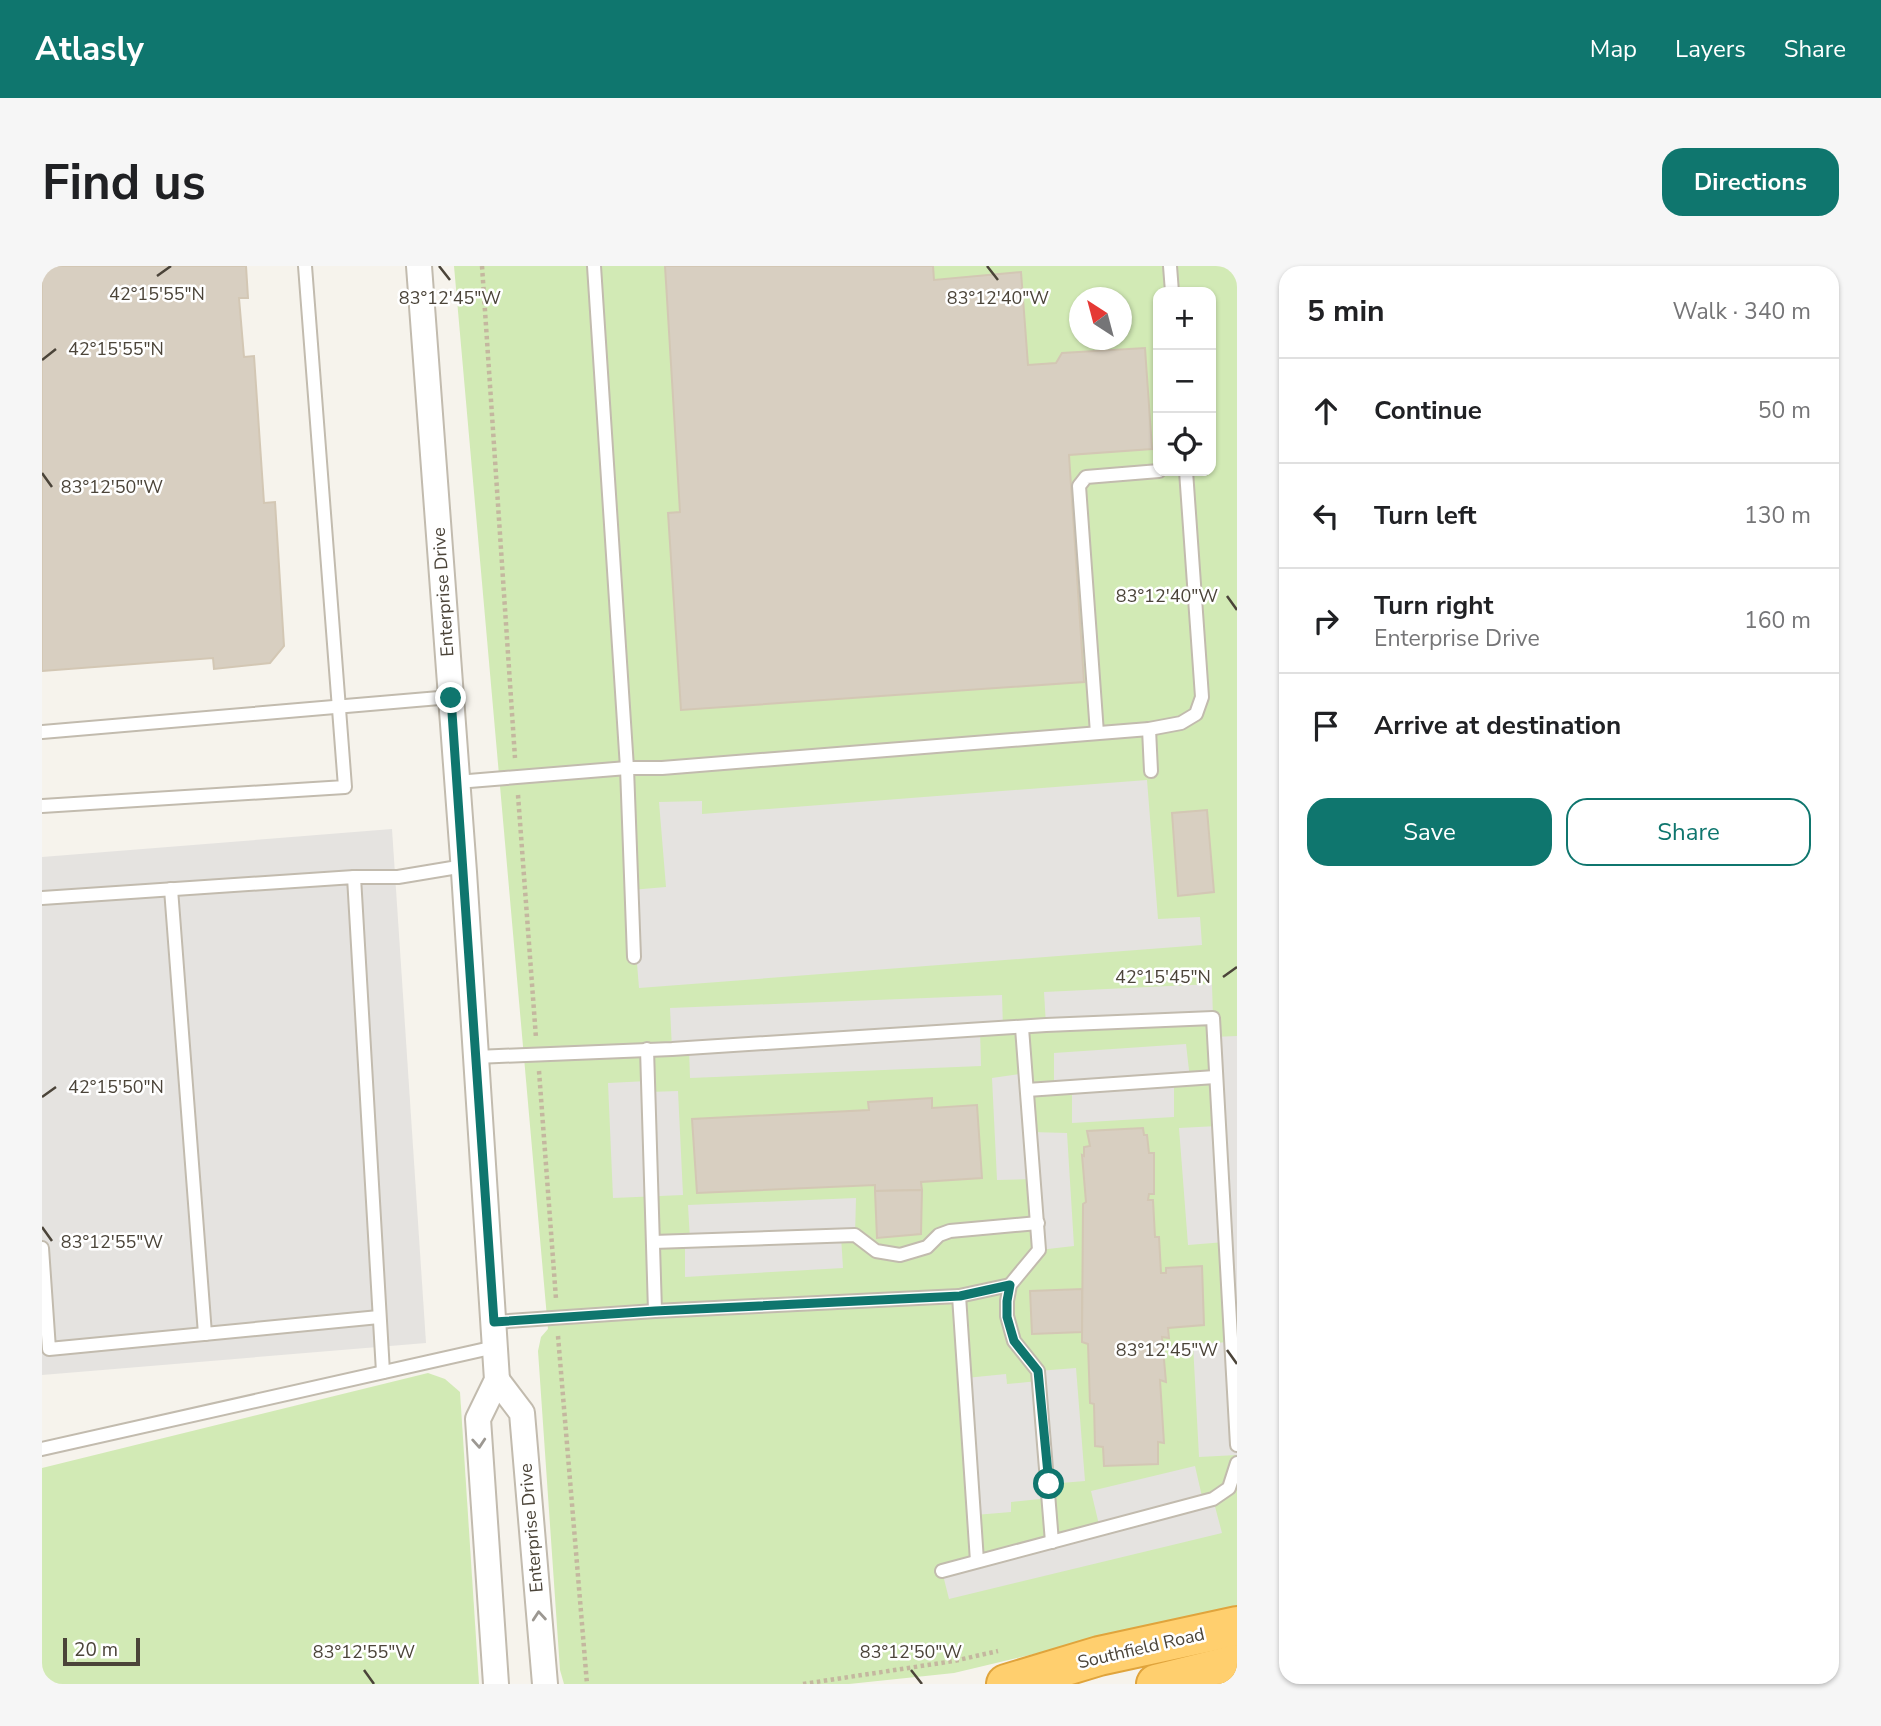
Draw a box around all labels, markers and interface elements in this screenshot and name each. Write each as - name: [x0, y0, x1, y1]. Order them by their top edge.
- text: Atlasly: [35, 27, 144, 72]
- text: Map: [1590, 33, 1637, 65]
- text: Layers: [1675, 33, 1746, 65]
- text: Share: [1784, 33, 1846, 65]
- button: Directions: [1662, 148, 1839, 216]
- text: Find us: [42, 149, 206, 216]
- text: 42°15'55"N: [109, 282, 205, 306]
- text: 83°12'45"W: [399, 286, 501, 310]
- text: 83°12'40"W: [947, 286, 1049, 310]
- north arrow: [1069, 287, 1132, 350]
- map controls: [1153, 287, 1216, 476]
- button: +: [1153, 287, 1216, 350]
- text: 5 min: [1307, 291, 1385, 332]
- text: Walk · 340 m: [1672, 296, 1811, 327]
- text: 42°15'55"N: [68, 337, 164, 361]
- button: −: [1153, 350, 1216, 413]
- icon: ahead: [1307, 392, 1345, 430]
- text: Continue: [1374, 393, 1482, 428]
- text: 50 m: [1758, 395, 1811, 426]
- button: locate: [1153, 413, 1216, 476]
- text: 83°12'50"W: [61, 475, 163, 499]
- icon: left: [1307, 497, 1345, 535]
- text: Turn left: [1374, 498, 1477, 533]
- text: 130 m: [1744, 500, 1811, 531]
- street label: Enterprise Drive: [427, 527, 459, 657]
- text: 83°12'40"W: [1116, 584, 1218, 608]
- text: Turn right: [1374, 588, 1493, 623]
- icon: right: [1307, 602, 1345, 640]
- text: 160 m: [1744, 605, 1811, 636]
- text: Enterprise Drive: [1374, 623, 1540, 654]
- route end: [435, 682, 466, 713]
- icon: arrive: [1307, 707, 1345, 745]
- text: Arrive at destination: [1374, 708, 1621, 743]
- button: Save: [1307, 798, 1552, 866]
- button: Share: [1566, 798, 1811, 866]
- text: 42°15'45"N: [1115, 965, 1211, 989]
- text: 42°15'50"N: [68, 1075, 164, 1099]
- text: 83°12'55"W: [61, 1230, 163, 1254]
- text: 83°12'45"W: [1116, 1338, 1218, 1362]
- one-way arrow: [472, 1438, 487, 1449]
- street label: Enterprise Drive: [513, 1462, 549, 1594]
- route start: [1033, 1468, 1064, 1499]
- one-way arrow: [532, 1610, 547, 1621]
- street label: Southfield Road: [1075, 1622, 1207, 1674]
- scale bar: [63, 1635, 140, 1667]
- text: 20 m: [74, 1637, 118, 1663]
- text: 83°12'55"W: [313, 1640, 415, 1664]
- text: 83°12'50"W: [860, 1640, 962, 1664]

